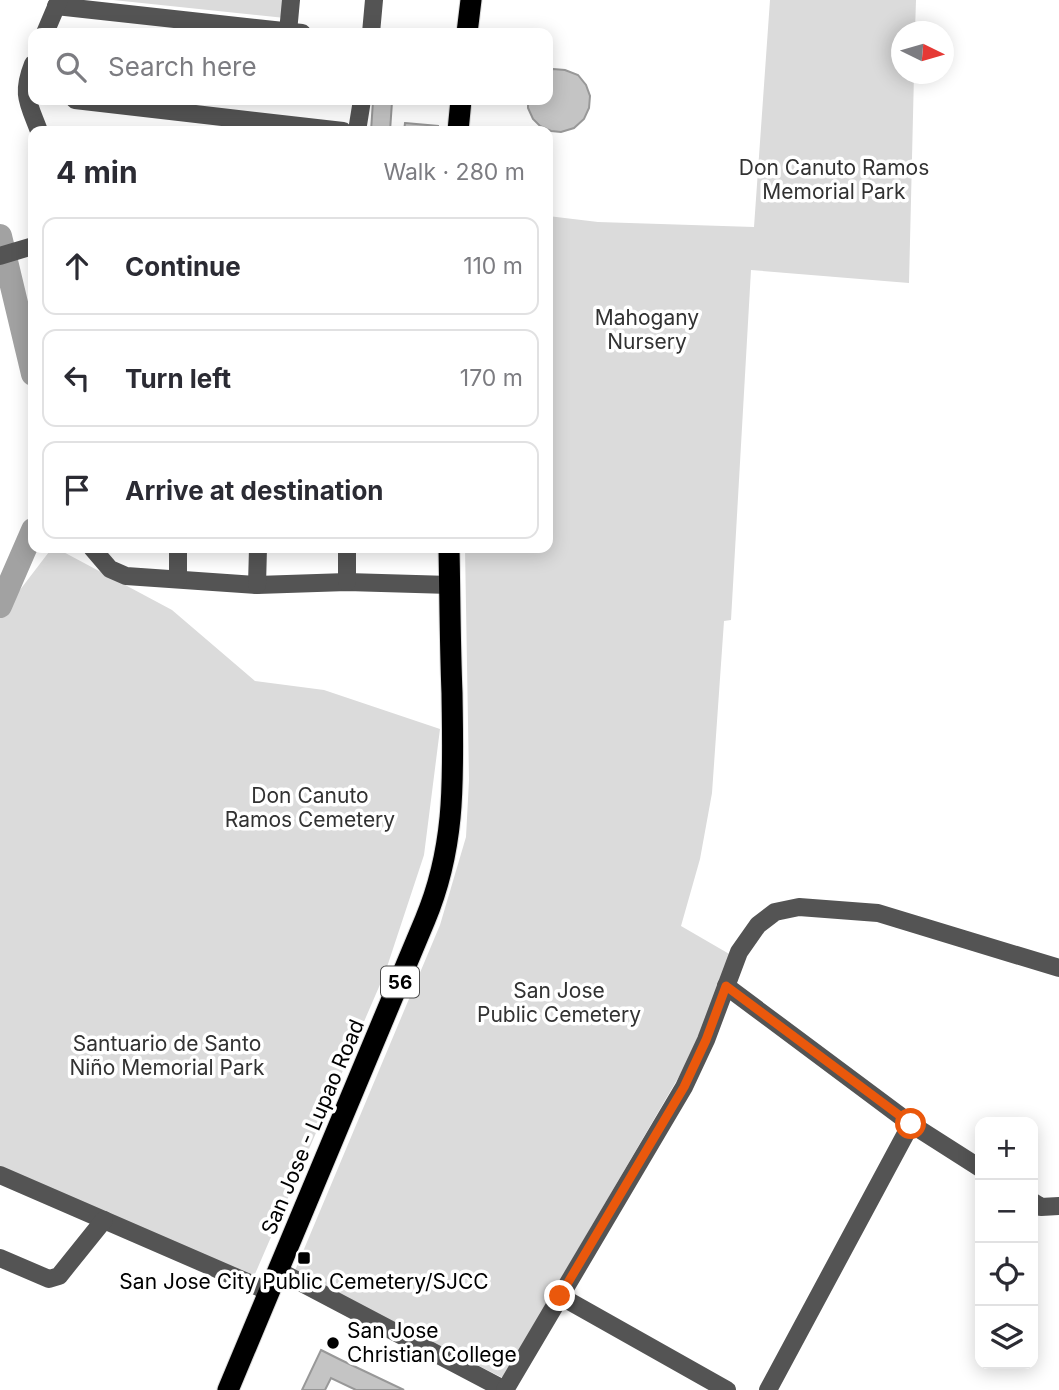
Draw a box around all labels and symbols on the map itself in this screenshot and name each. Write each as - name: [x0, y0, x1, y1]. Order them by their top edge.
- north arrow: [891, 21, 954, 84]
- park label: Don Canuto Ramos Memorial Park: [739, 155, 929, 204]
- park label: Mahogany Nursery: [595, 305, 699, 354]
- park label: Don Canuto Ramos Cemetery: [225, 783, 395, 832]
- road number: 56: [381, 966, 419, 998]
- park label: San Jose Public Cemetery: [477, 978, 641, 1027]
- street label: San Jose - Lupao Road: [256, 1015, 369, 1238]
- park label: Santuario de Santo Niño Memorial Park: [69, 1031, 265, 1080]
- route start: [895, 1108, 926, 1139]
- marker: San Jose City Public Cemetery/SJCC: [296, 1250, 312, 1266]
- place label: San Jose City Public Cemetery/SJCC: [119, 1269, 489, 1294]
- route end: [544, 1280, 575, 1311]
- place label: San Jose Christian College: [347, 1318, 517, 1367]
- marker: San Jose Christian College: [325, 1335, 341, 1351]

